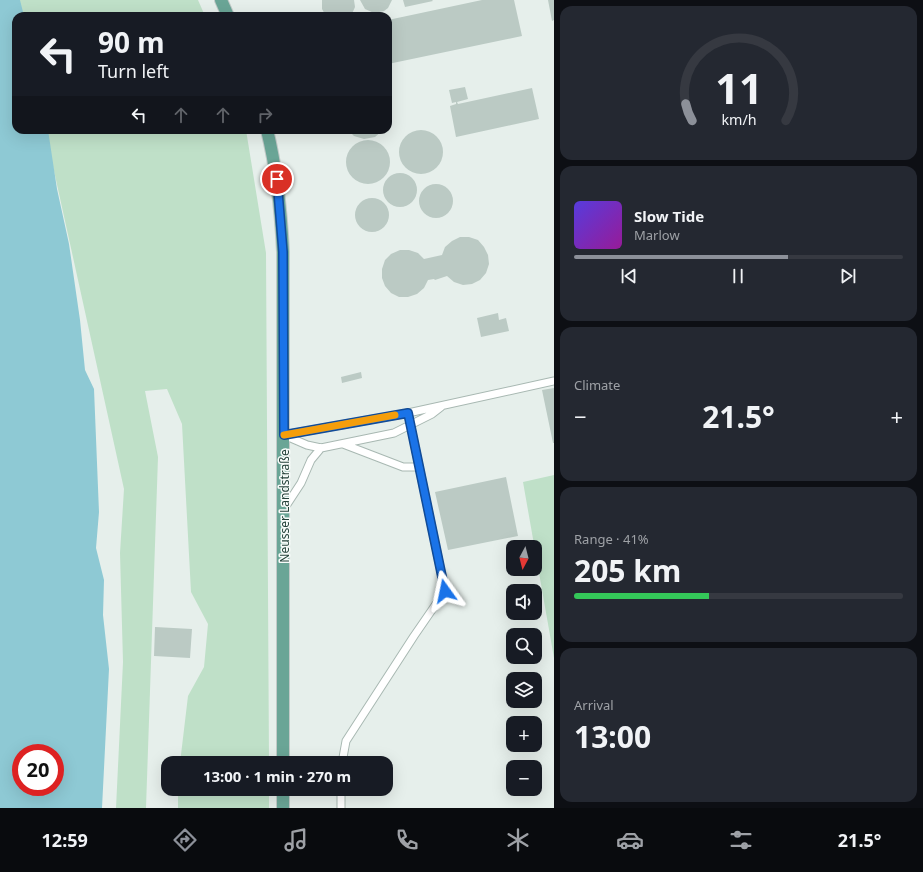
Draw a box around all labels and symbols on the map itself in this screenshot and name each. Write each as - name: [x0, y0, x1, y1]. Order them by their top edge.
- pin: [260, 162, 294, 196]
- street label: Neusser Landstraße: [276, 449, 293, 563]
- north arrow: [506, 540, 542, 576]
- position arrow: [424, 570, 466, 612]
- speed limit sign: 20: [12, 744, 64, 796]

